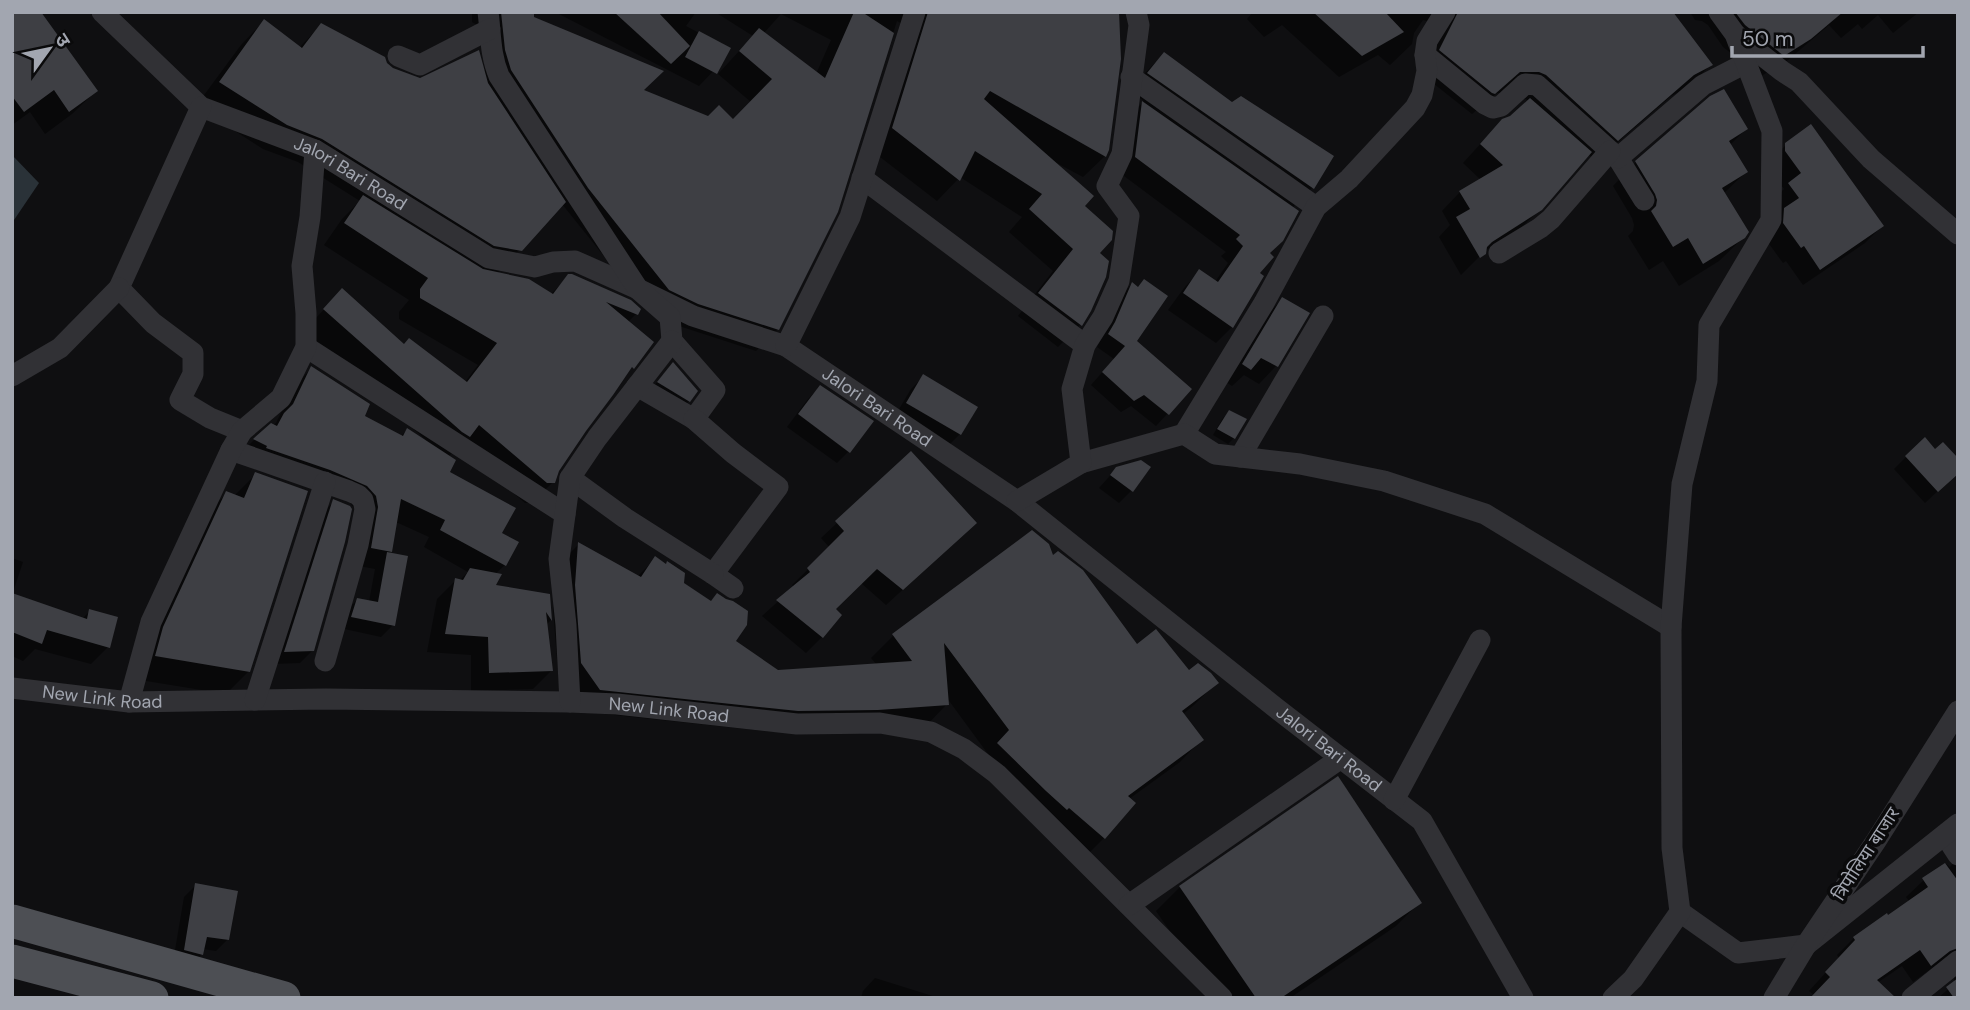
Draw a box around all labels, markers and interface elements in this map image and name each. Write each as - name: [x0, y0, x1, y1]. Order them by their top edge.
- north arrow: [14, 14, 84, 84]
- scale bar: [1732, 14, 1923, 58]
- text: 50 m: [1742, 25, 1793, 53]
- text: उ: [49, 29, 77, 52]
- street label: Jalori Bari Road: [290, 131, 411, 216]
- street label: Jalori Bari Road: [817, 362, 937, 453]
- street label: New Link Road: [41, 680, 163, 714]
- street label: New Link Road: [608, 692, 730, 728]
- street label: Jalori Bari Road: [1271, 700, 1387, 798]
- street label: त्रिपोलिया बाजार: [1827, 802, 1905, 905]

